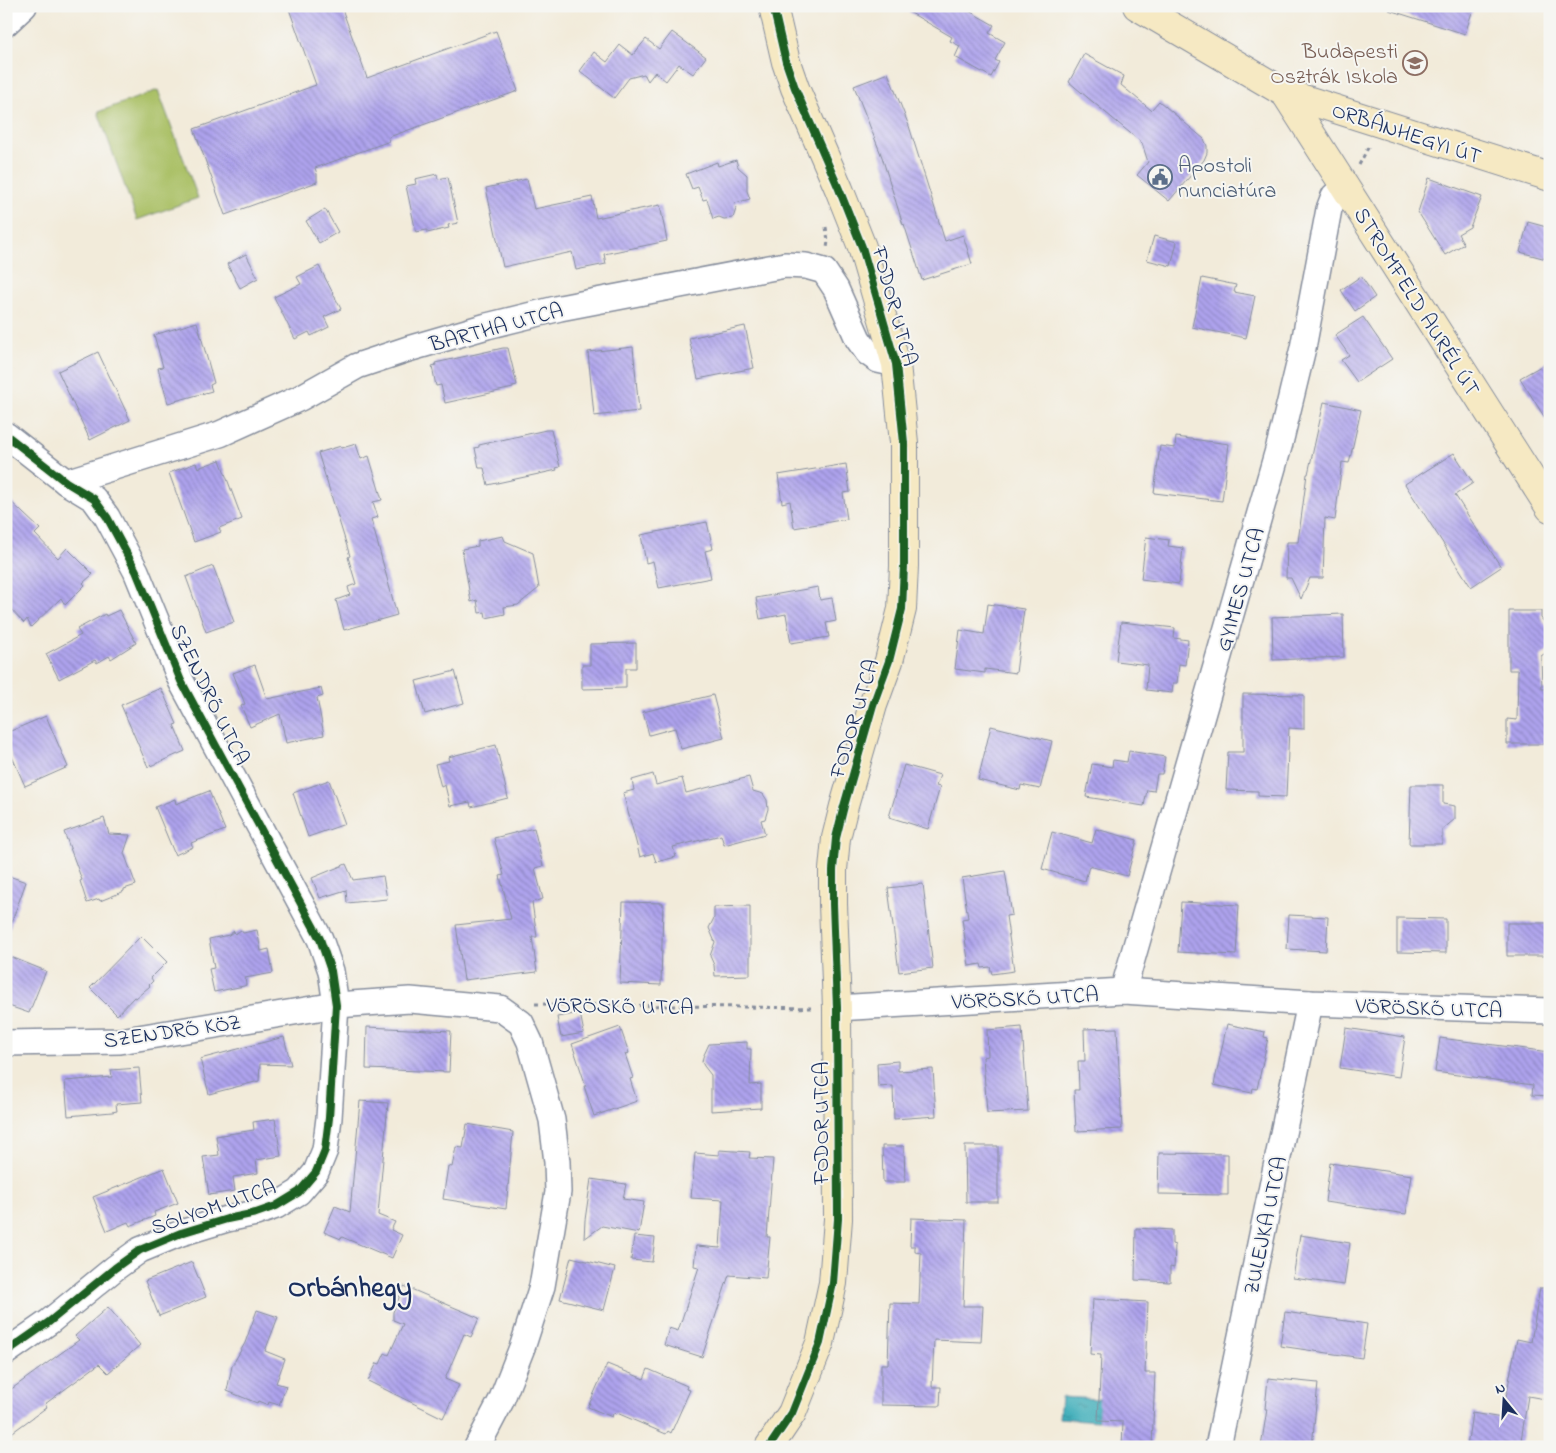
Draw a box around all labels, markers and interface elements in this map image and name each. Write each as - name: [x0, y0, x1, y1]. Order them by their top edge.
- place label: Budapesti Osztrák Iskola: [1270, 37, 1398, 94]
- school or university icon: Budapesti Osztrák Iskola: [1402, 50, 1428, 76]
- street label: ORBÁNHEGYI ÚT: [1327, 96, 1485, 174]
- place label: Apostoli nunciatúra: [1178, 151, 1276, 208]
- public building icon: Apostoli nunciatúra: [1147, 164, 1173, 190]
- street label: STROMFELD AURÉL ÚT: [1344, 202, 1487, 404]
- street label: FODOR UTCA: [861, 242, 924, 370]
- street label: BARTHA UTCA: [425, 296, 567, 362]
- street label: GYIMES UTCA: [1209, 524, 1275, 656]
- street label: SZENDRŐ UTCA: [160, 619, 256, 772]
- street label: FODOR UTCA: [822, 655, 889, 783]
- street label: VÖRÖSKŐ UTCA: [950, 980, 1099, 1020]
- street label: VÖRÖSKŐ UTCA: [545, 991, 694, 1025]
- street label: VÖRÖSKŐ UTCA: [1354, 991, 1503, 1029]
- street label: SZENDRŐ KÖZ: [102, 1007, 243, 1058]
- street label: FODOR UTCA: [807, 1062, 839, 1185]
- street label: ZULEJKA UTCA: [1237, 1154, 1297, 1298]
- street label: SÓLYOM UTCA: [147, 1172, 281, 1245]
- district label: Orbánhegy: [288, 1269, 412, 1311]
- north arrow: [1478, 1376, 1528, 1426]
- text: N: [1493, 1378, 1508, 1401]

